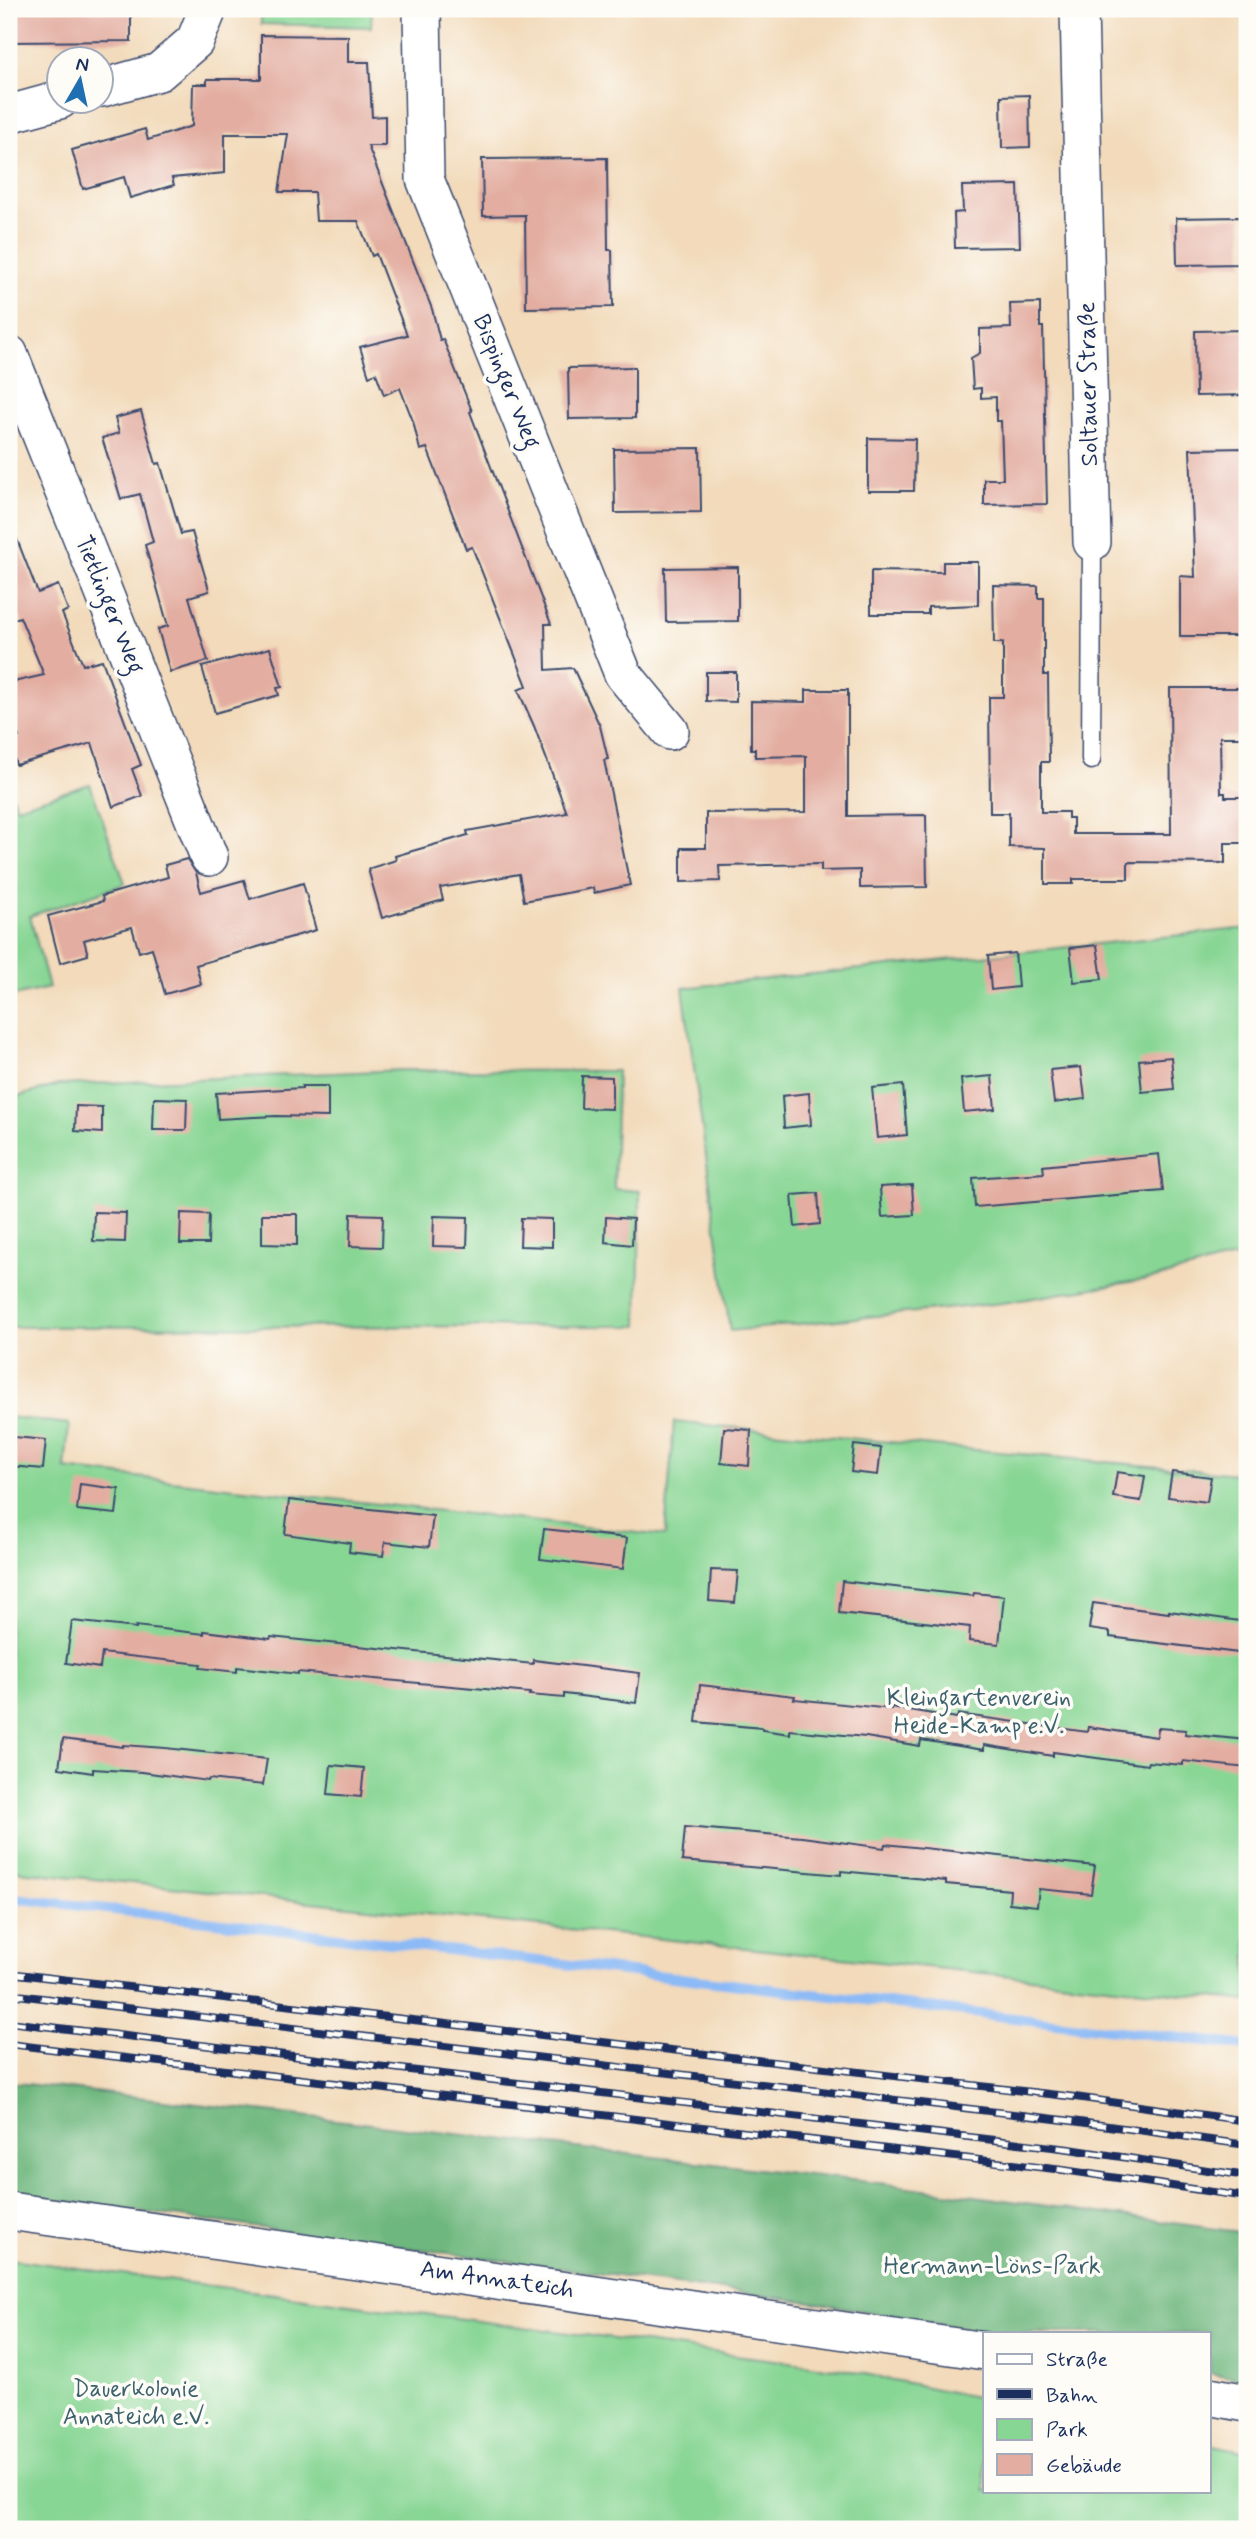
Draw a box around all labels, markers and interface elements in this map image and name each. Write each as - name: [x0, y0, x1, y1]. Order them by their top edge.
- north arrow: [46, 46, 116, 116]
- text: N: [74, 51, 91, 78]
- street label: Soltauer Straße: [1072, 301, 1106, 467]
- street label: Bispinger Weg: [462, 310, 547, 455]
- street label: Tietlinger Weg: [64, 531, 151, 680]
- park label: Kleingartenverein Heide-Kamp e.V.: [887, 1683, 1071, 1742]
- park label: Hermann-Löns-Park: [883, 2251, 1101, 2282]
- street label: Am Annateich: [418, 2254, 576, 2306]
- legend: [983, 2332, 1210, 2492]
- text: Straße: [1046, 2346, 1108, 2374]
- park label: Dauerkolonie Annateich e.V.: [63, 2374, 209, 2433]
- text: Bahn: [1046, 2382, 1098, 2410]
- text: Park: [1046, 2416, 1088, 2444]
- text: Gebäude: [1046, 2452, 1122, 2480]

